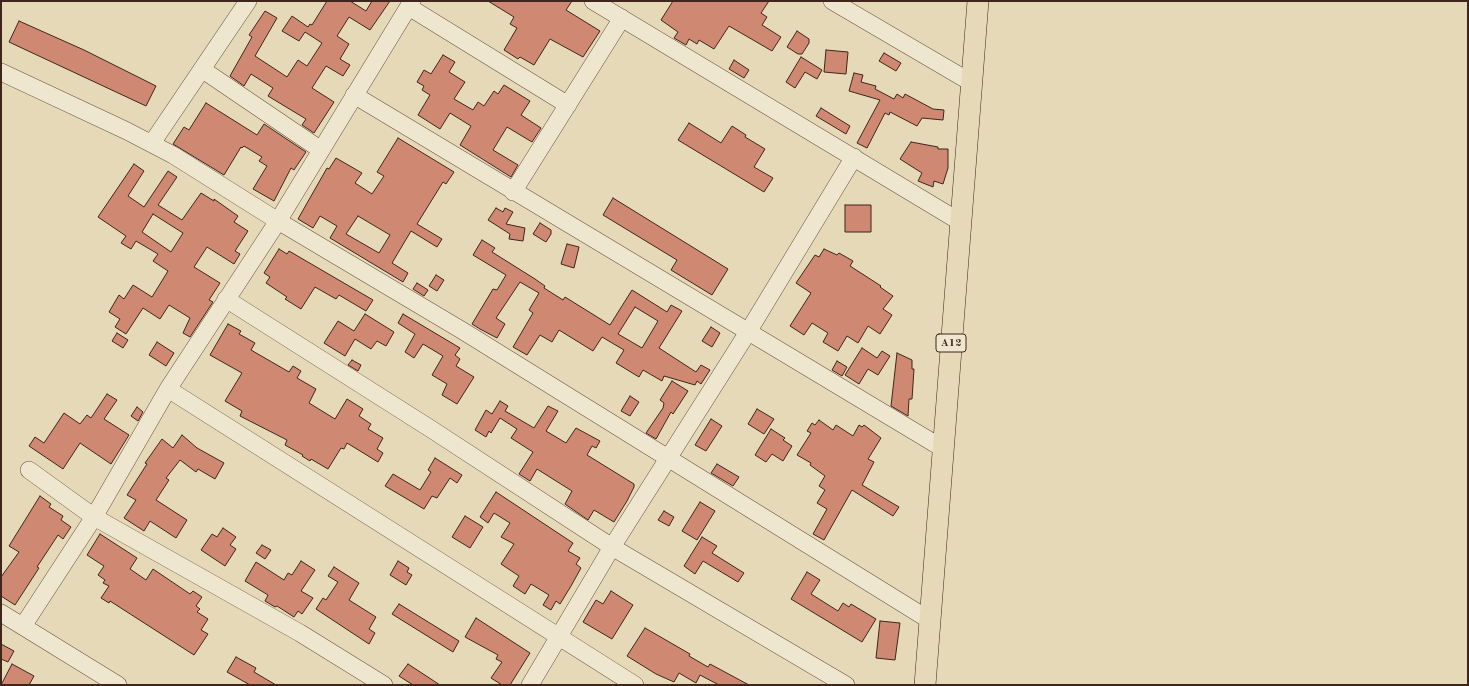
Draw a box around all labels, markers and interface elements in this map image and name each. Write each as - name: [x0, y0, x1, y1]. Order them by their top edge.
- road number: A12: [936, 334, 966, 352]

